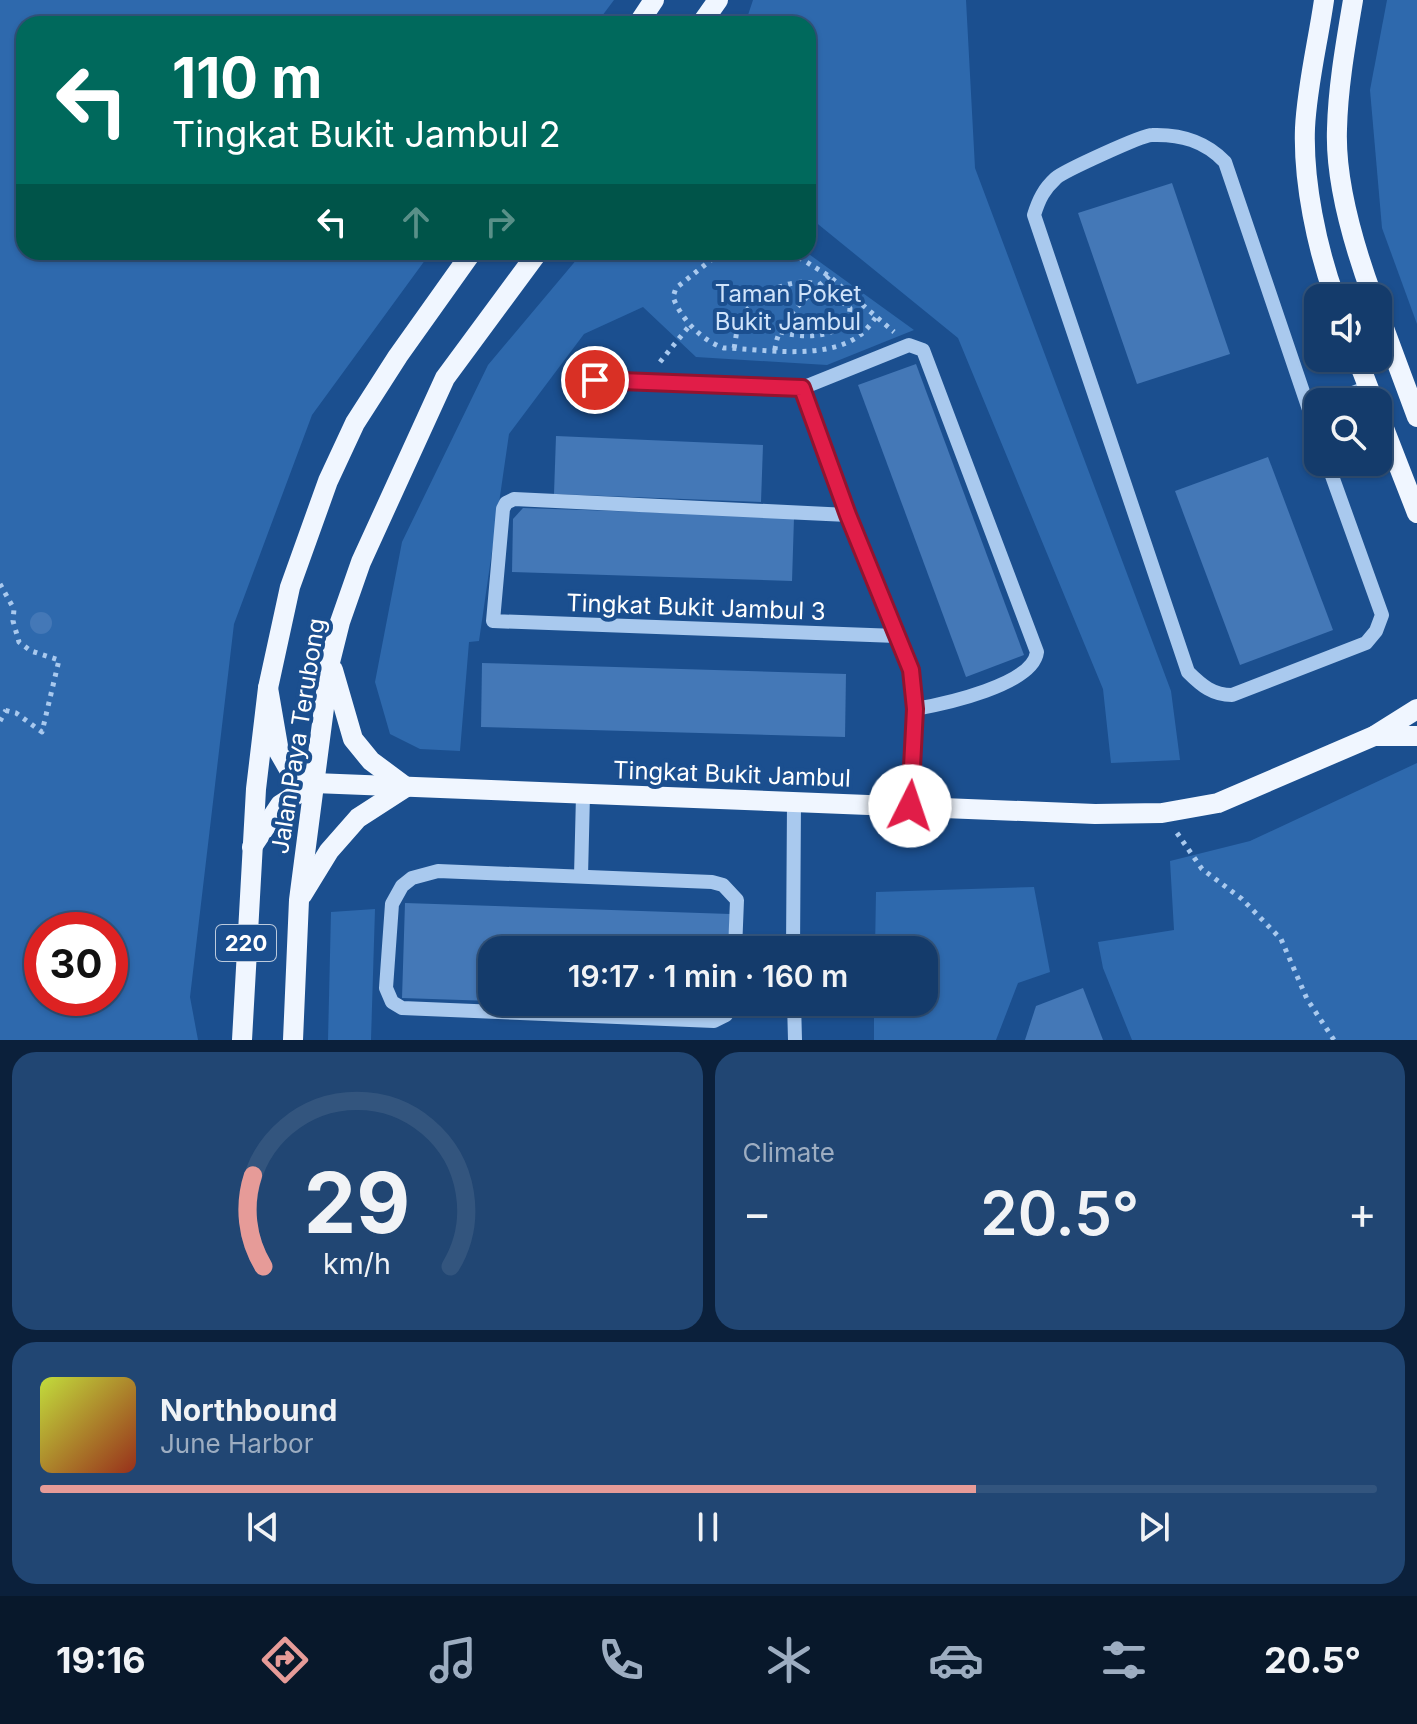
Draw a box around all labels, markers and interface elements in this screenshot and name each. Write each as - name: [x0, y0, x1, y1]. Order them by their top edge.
- text: 110 m: [172, 44, 322, 112]
- icon: left: [40, 48, 144, 152]
- text: Tingkat Bukit Jambul 2: [172, 112, 561, 156]
- icon: left: [310, 200, 354, 244]
- icon: ahead: [394, 200, 438, 244]
- icon: right: [478, 200, 522, 244]
- park label: Taman Poket Bukit Jambul: [715, 279, 861, 336]
- map controls: [1304, 284, 1392, 476]
- button: sound: [1304, 284, 1392, 372]
- pin: [561, 346, 629, 414]
- icon: arrive: [573, 358, 617, 402]
- button: search: [1304, 388, 1392, 476]
- street label: Tingkat Bukit Jambul 3: [566, 588, 826, 626]
- street label: Jalan Paya Terubong: [265, 616, 331, 856]
- street label: Tingkat Bukit Jambul: [613, 755, 851, 793]
- position arrow: [868, 764, 952, 848]
- speed limit sign: 30: [24, 912, 128, 1016]
- road number: 220: [216, 925, 276, 961]
- text: 19:17 · 1 min · 160 m: [568, 958, 848, 994]
- text: Climate: [743, 1137, 835, 1168]
- text: 29: [304, 1152, 410, 1253]
- text: 20.5°: [980, 1177, 1139, 1249]
- text: −: [743, 1186, 772, 1240]
- text: +: [1348, 1186, 1377, 1240]
- text: km/h: [323, 1246, 391, 1281]
- text: Northbound: [160, 1392, 337, 1428]
- text: June Harbor: [160, 1428, 313, 1459]
- icon: previous: [241, 1505, 285, 1549]
- icon: pause: [686, 1505, 730, 1549]
- icon: next: [1132, 1505, 1176, 1549]
- icon: directions: [257, 1632, 313, 1688]
- icon: music: [425, 1632, 481, 1688]
- icon: phone: [593, 1632, 649, 1688]
- icon: climate: [761, 1632, 817, 1688]
- icon: car: [928, 1632, 984, 1688]
- icon: filters: [1096, 1632, 1152, 1688]
- text: 19:16: [56, 1638, 146, 1682]
- text: 20.5°: [1264, 1638, 1361, 1682]

